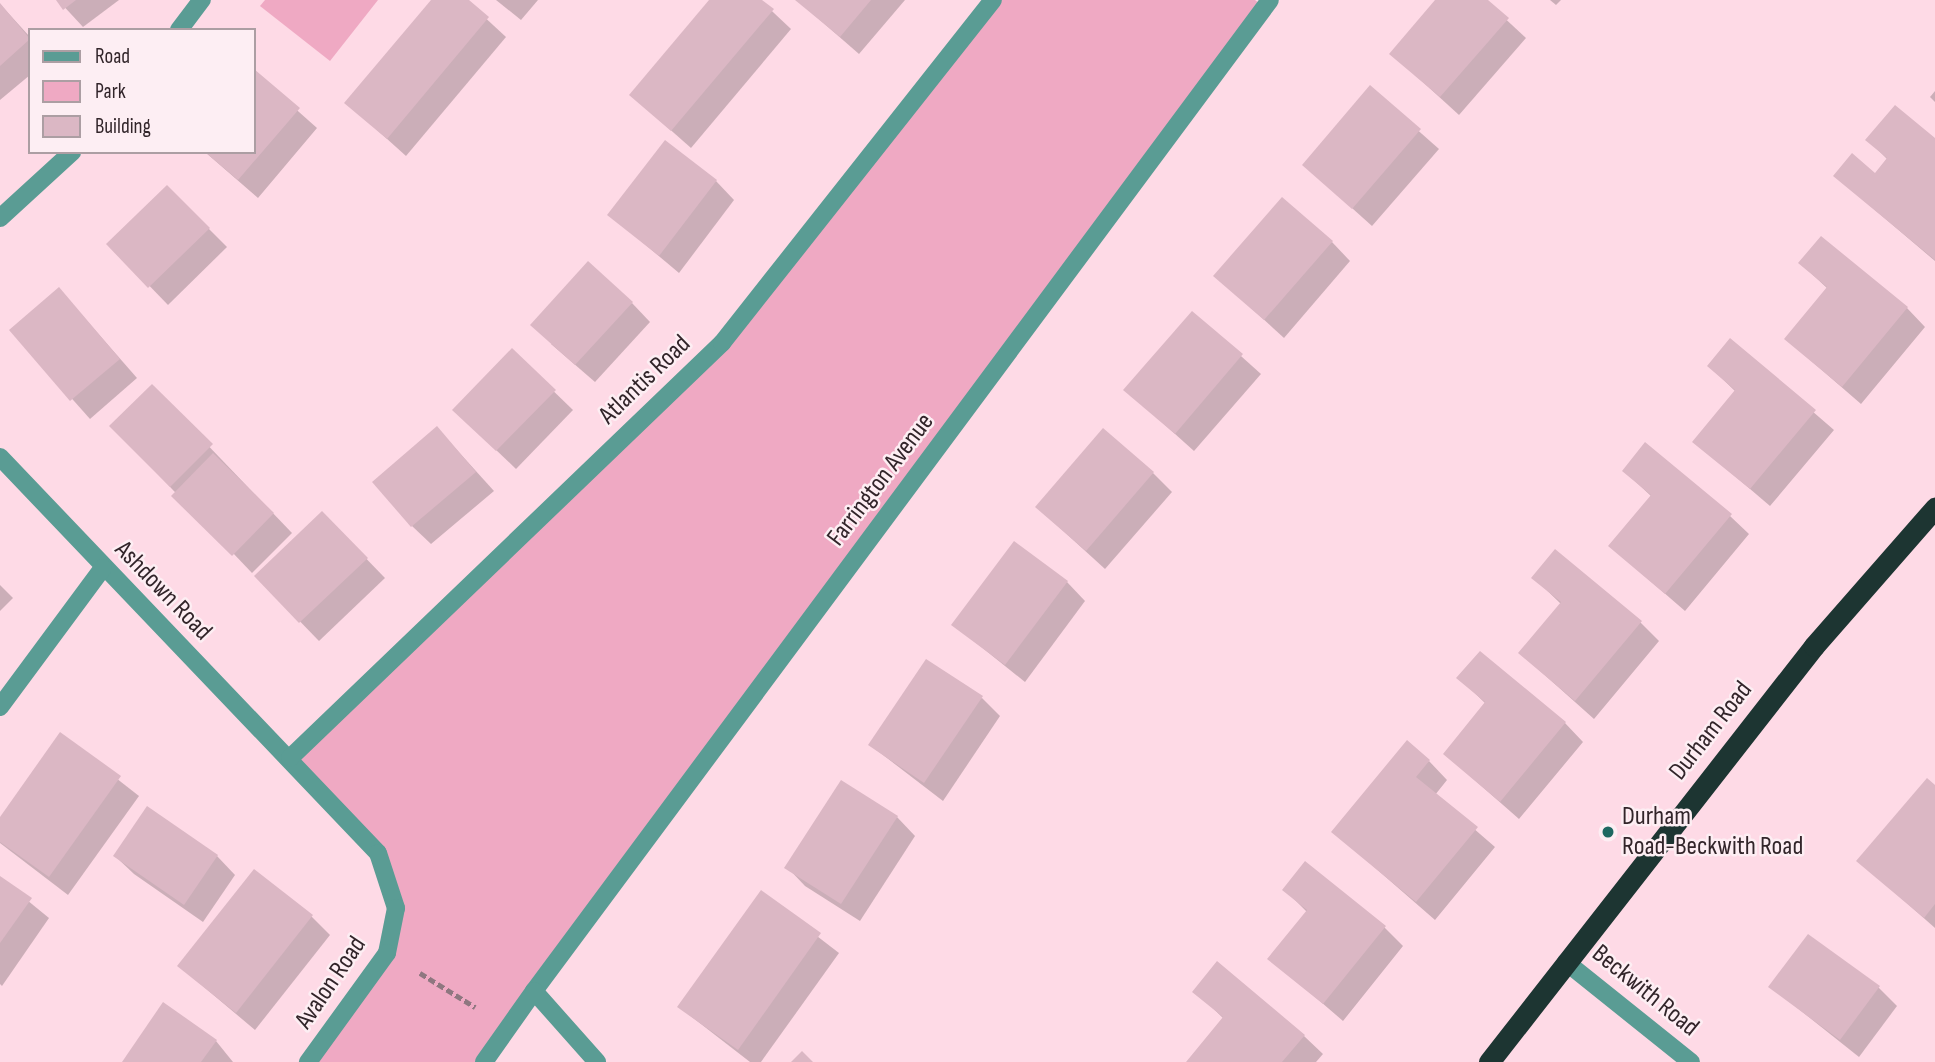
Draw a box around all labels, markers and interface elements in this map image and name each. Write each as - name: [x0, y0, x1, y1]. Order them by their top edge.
- legend: [28, 28, 256, 154]
- text: Road: [95, 44, 130, 69]
- text: Park: [95, 79, 126, 104]
- text: Building: [95, 114, 151, 139]
- street label: Atlantis Road: [593, 329, 697, 431]
- street label: Farrington Avenue: [821, 408, 941, 552]
- street label: Ashdown Road: [108, 535, 218, 647]
- street label: Durham Road: [1663, 676, 1759, 786]
- place label: Durham Road-Beckwith Road: [1622, 801, 1803, 862]
- marker: Durham Road-Beckwith Road: [1600, 824, 1616, 840]
- street label: Avalon Road: [289, 931, 373, 1035]
- street label: Beckwith Road: [1585, 938, 1705, 1044]

